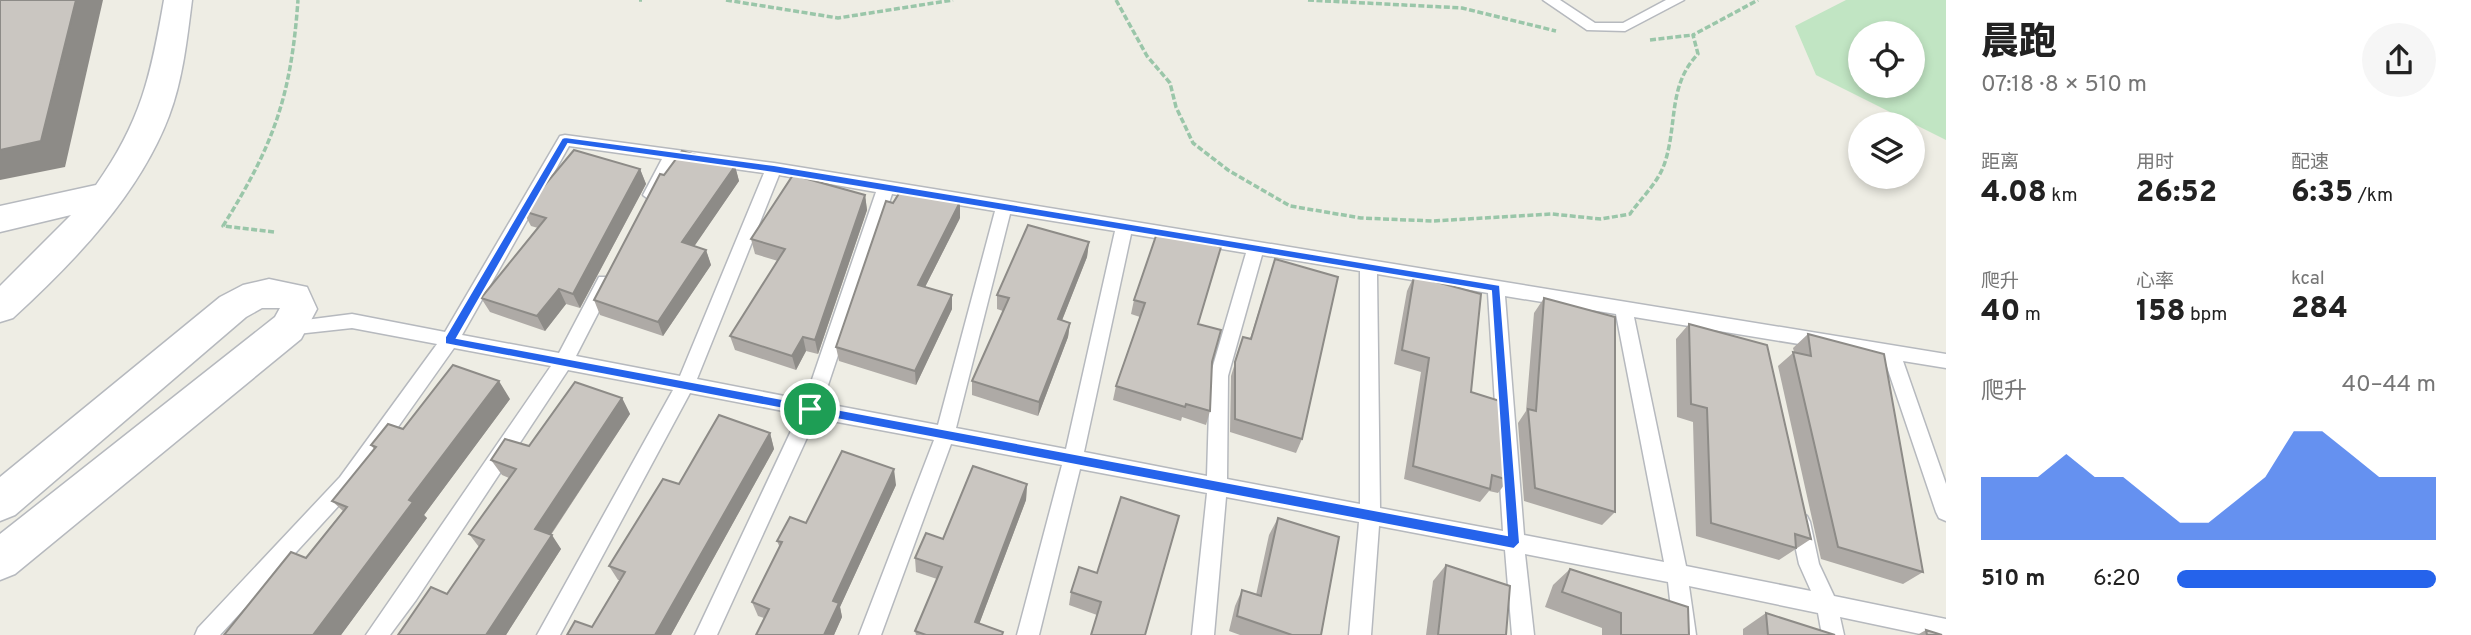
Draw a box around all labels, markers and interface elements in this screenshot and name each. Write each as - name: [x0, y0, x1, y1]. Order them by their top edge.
- text: 晨跑: [1981, 20, 2057, 69]
- map controls: [1848, 21, 1925, 189]
- button: locate: [1848, 21, 1925, 98]
- button: share: [2362, 23, 2436, 97]
- text: 07:18 · 8 × 510 m: [1981, 71, 2147, 100]
- button: layers: [1848, 112, 1925, 189]
- text: 距离: [1981, 151, 2019, 175]
- text: 用时: [2136, 151, 2174, 175]
- text: 配速: [2291, 151, 2329, 175]
- text: 4.08: [1981, 175, 2047, 212]
- text: 26:52: [2136, 175, 2217, 212]
- text: 6:35: [2291, 175, 2353, 212]
- text: km: [2047, 184, 2078, 208]
- text: /km: [2353, 184, 2393, 208]
- text: kcal: [2291, 267, 2325, 291]
- text: 爬升: [1981, 270, 2019, 294]
- text: 心率: [2136, 270, 2174, 294]
- text: 284: [2291, 291, 2348, 328]
- text: 40: [1981, 294, 2020, 331]
- text: 158: [2136, 294, 2186, 331]
- text: m: [2020, 303, 2041, 327]
- text: bpm: [2186, 303, 2227, 327]
- text: 40–44 m: [2342, 371, 2436, 400]
- text: 爬升: [1981, 378, 2027, 407]
- pin: [780, 379, 840, 439]
- icon: arrive: [791, 390, 829, 428]
- text: 510 m: [1981, 565, 2045, 594]
- text: 6:20: [2093, 565, 2141, 594]

